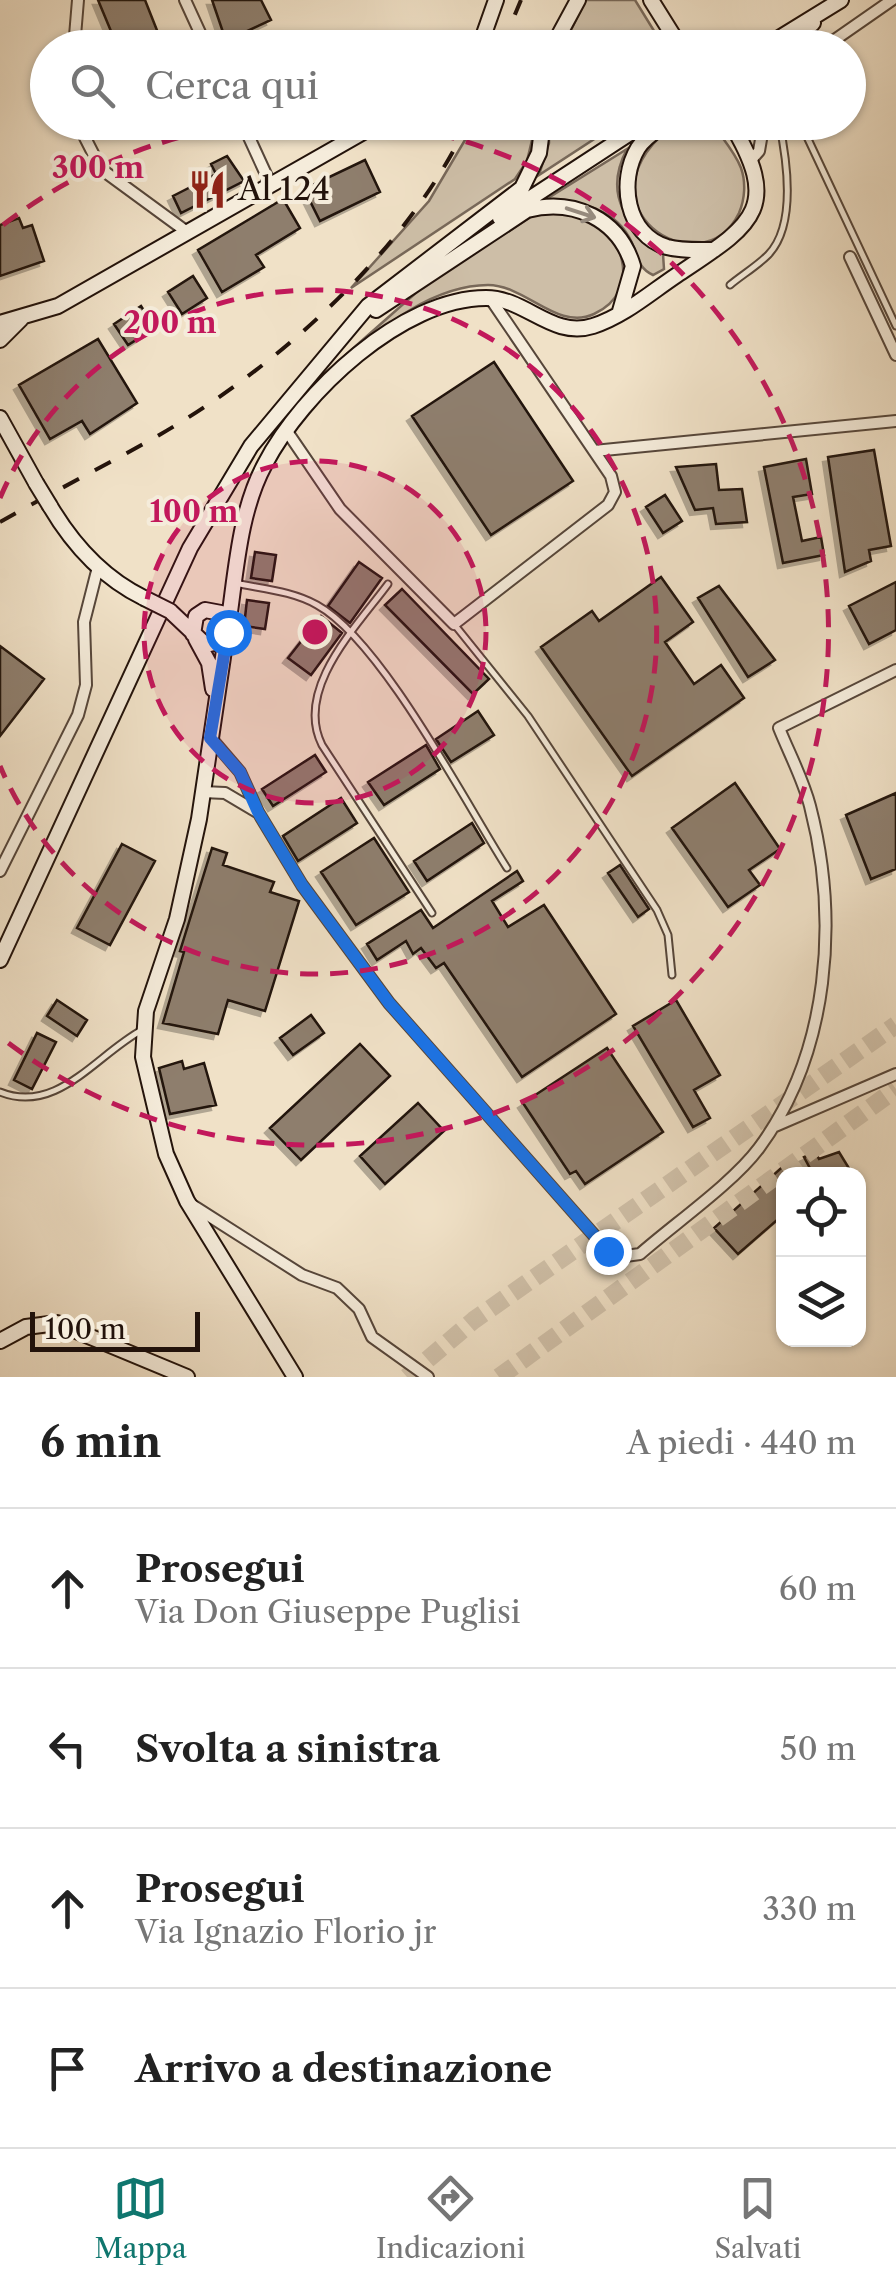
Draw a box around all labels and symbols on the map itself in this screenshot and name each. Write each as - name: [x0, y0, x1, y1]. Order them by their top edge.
- text: 300 m: [52, 149, 144, 186]
- restaurant icon: Al 124: [187, 168, 229, 210]
- place label: Al 124: [237, 169, 330, 208]
- one-way arrow: [565, 205, 597, 223]
- text: 200 m: [123, 304, 217, 341]
- text: 100 m: [150, 493, 239, 530]
- route start: [206, 610, 252, 656]
- centre of rings: [297, 614, 333, 650]
- route end: [586, 1229, 632, 1275]
- scale bar: [30, 1307, 200, 1352]

